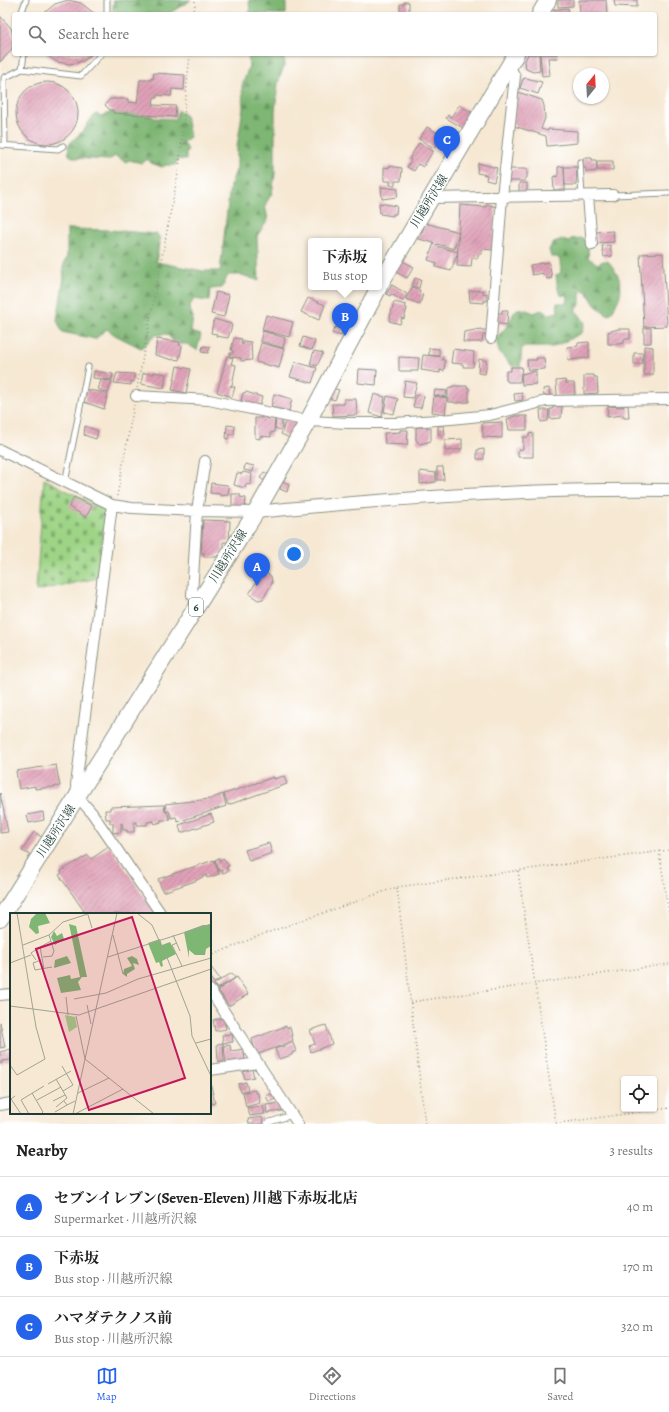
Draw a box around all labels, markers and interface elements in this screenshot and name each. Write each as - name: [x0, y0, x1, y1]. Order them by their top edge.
- search box: [12, 12, 657, 56]
- icon: search: [26, 23, 48, 45]
- text: Search here: [58, 24, 129, 44]
- north arrow: [573, 68, 609, 104]
- pin: C: [434, 126, 460, 159]
- street label: 川越所沢線: [407, 171, 451, 231]
- popup: [308, 238, 382, 290]
- text: 下赤坂: [322, 247, 367, 267]
- text: Bus stop: [322, 267, 368, 284]
- pin: B: [332, 303, 358, 336]
- street label: 川越所沢線: [205, 526, 251, 586]
- your location: [284, 544, 304, 564]
- pin: A: [244, 553, 270, 586]
- road number: 6: [189, 598, 203, 616]
- street label: 川越所沢線: [33, 801, 79, 861]
- inset map: [10, 913, 211, 1114]
- map controls: [621, 1076, 657, 1112]
- button: locate: [621, 1076, 657, 1112]
- text: Nearby: [16, 1139, 67, 1162]
- text: 3 results: [609, 1142, 653, 1159]
- text: セブンイレブン(Seven-Eleven) 川越下赤坂北店: [54, 1188, 357, 1208]
- text: A: [25, 1198, 33, 1215]
- text: 40 m: [627, 1198, 653, 1215]
- text: Supermarket · 川越所沢線: [54, 1210, 196, 1227]
- text: 下赤坂: [54, 1248, 99, 1268]
- text: B: [25, 1258, 33, 1275]
- text: 170 m: [623, 1258, 653, 1275]
- text: Bus stop · 川越所沢線: [54, 1270, 172, 1287]
- text: ハマダテクノス前: [54, 1308, 173, 1328]
- text: C: [25, 1318, 33, 1335]
- text: 320 m: [621, 1318, 653, 1335]
- text: Bus stop · 川越所沢線: [54, 1330, 172, 1347]
- tab: Map: [96, 1365, 118, 1404]
- tab: Directions: [309, 1365, 356, 1404]
- tab: Saved: [547, 1365, 573, 1404]

